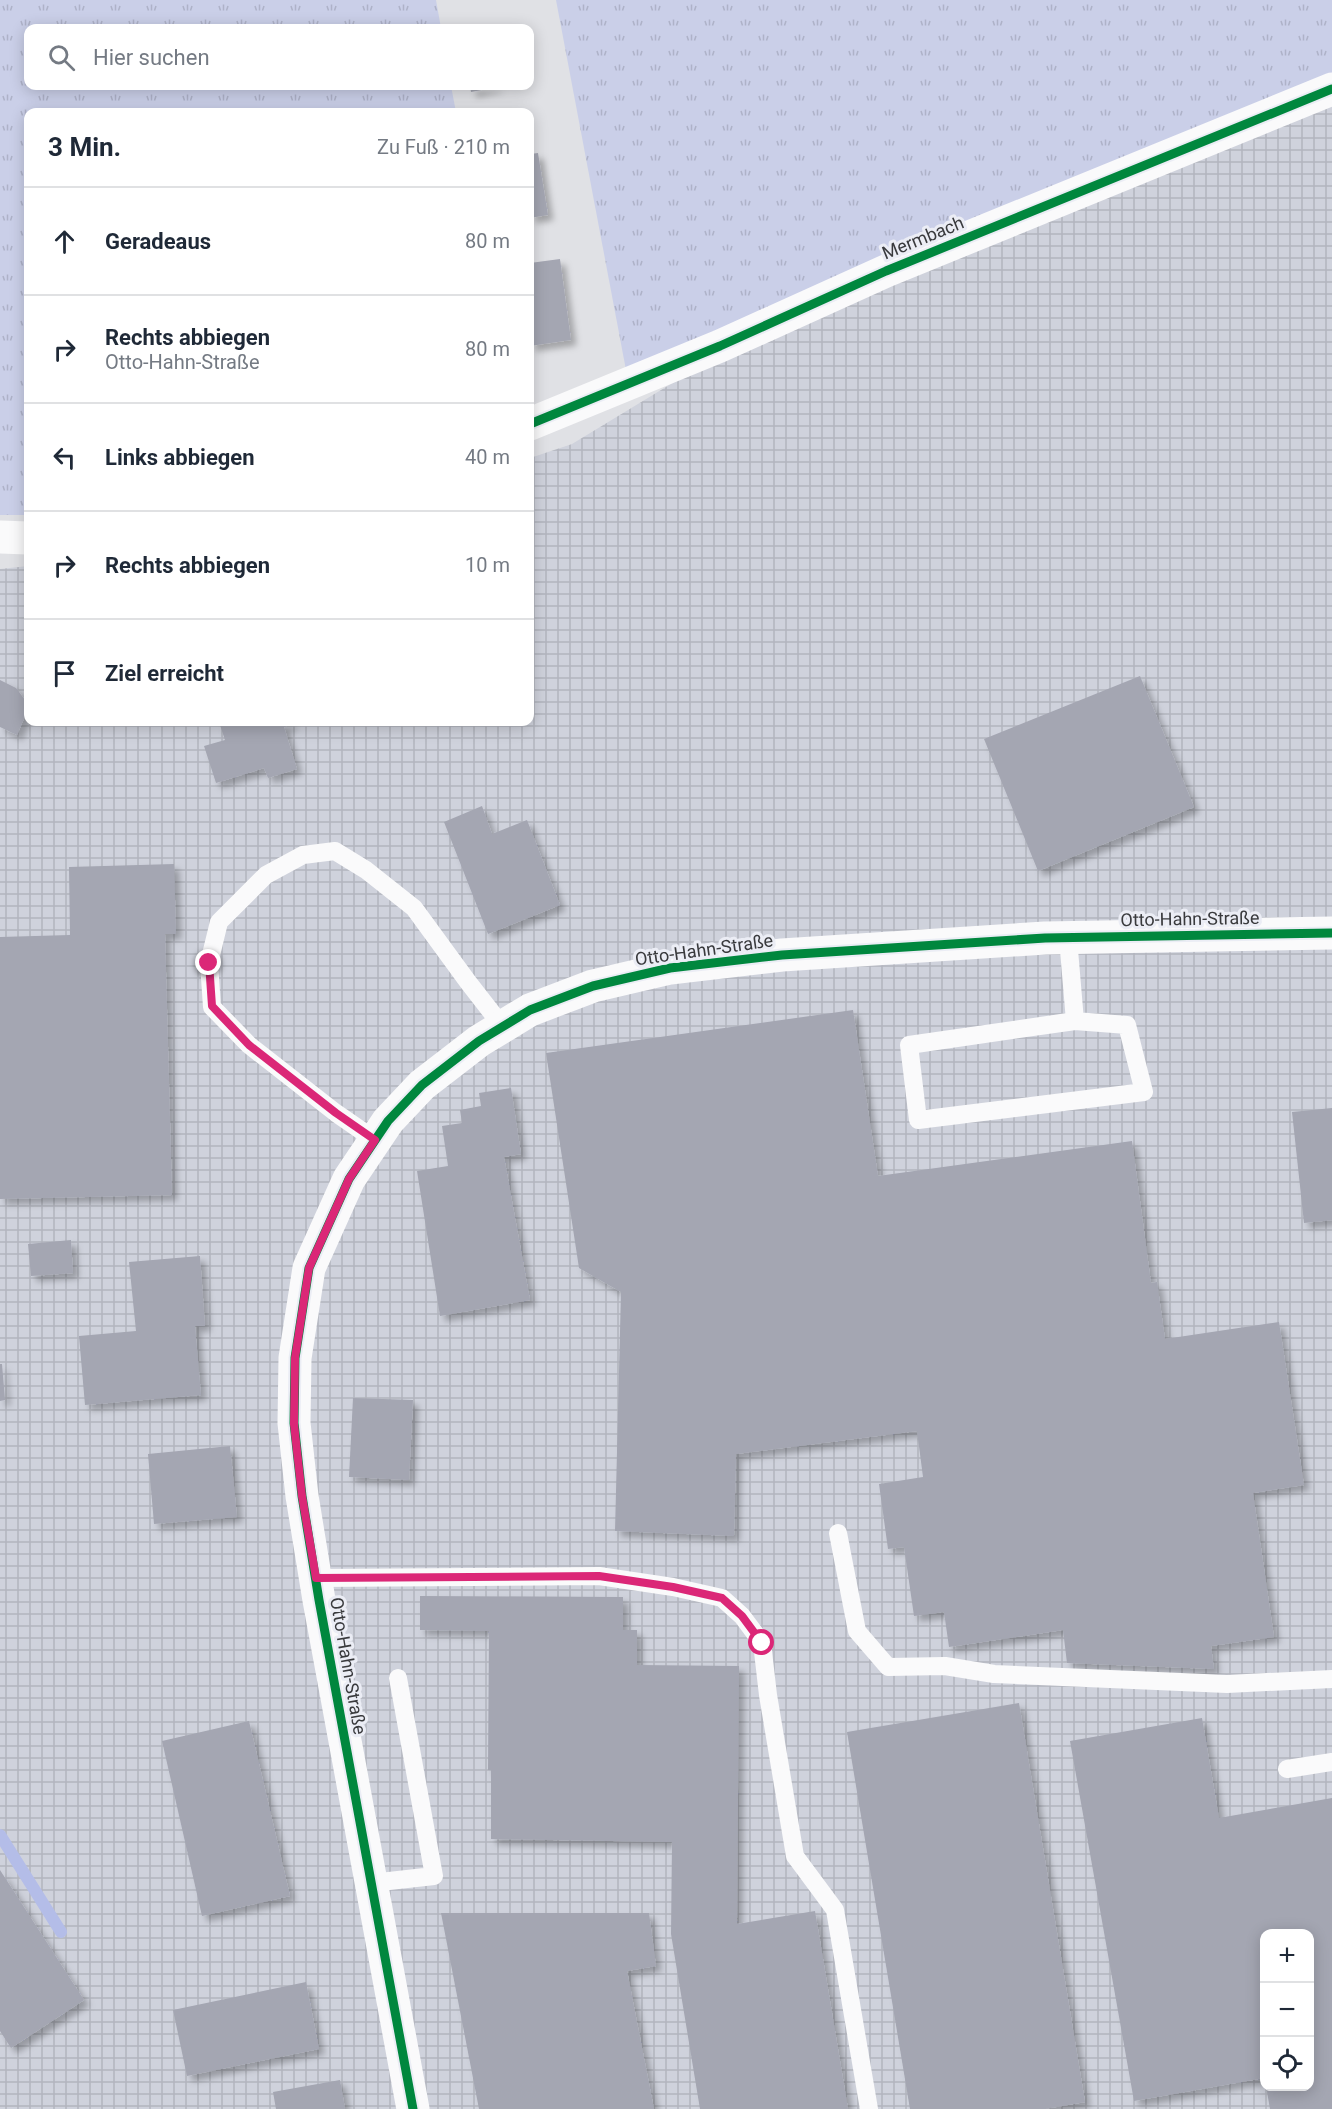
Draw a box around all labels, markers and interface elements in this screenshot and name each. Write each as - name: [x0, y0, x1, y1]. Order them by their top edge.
- search box: [24, 24, 534, 90]
- icon: search: [45, 41, 78, 74]
- text: Hier suchen: [93, 45, 210, 70]
- text: 3 Min.: [48, 132, 121, 162]
- text: Zu Fuß · 210 m: [377, 135, 510, 159]
- street label: Mermbach: [879, 212, 967, 263]
- icon: ahead: [48, 225, 81, 258]
- text: Geradeaus: [105, 229, 211, 254]
- text: 80 m: [465, 229, 510, 253]
- text: Rechts abbiegen: [105, 325, 270, 350]
- icon: right: [48, 333, 81, 366]
- text: 80 m: [465, 337, 510, 361]
- text: Otto-Hahn-Straße: [105, 350, 260, 374]
- icon: left: [48, 441, 81, 474]
- text: Links abbiegen: [105, 445, 255, 470]
- text: 40 m: [465, 445, 510, 469]
- icon: right: [48, 549, 81, 582]
- text: Rechts abbiegen: [105, 553, 270, 578]
- text: 10 m: [465, 553, 510, 577]
- icon: arrive: [48, 657, 81, 690]
- text: Ziel erreicht: [105, 661, 224, 686]
- street label: Otto-Hahn-Straße: [1120, 907, 1260, 930]
- street label: Otto-Hahn-Straße: [634, 929, 774, 970]
- route end: [195, 949, 221, 975]
- street label: Otto-Hahn-Straße: [326, 1596, 371, 1736]
- route start: [748, 1629, 774, 1655]
- map controls: [1260, 1929, 1314, 2091]
- button: +: [1260, 1929, 1314, 1983]
- button: −: [1260, 1983, 1314, 2037]
- button: locate: [1260, 2037, 1314, 2091]

